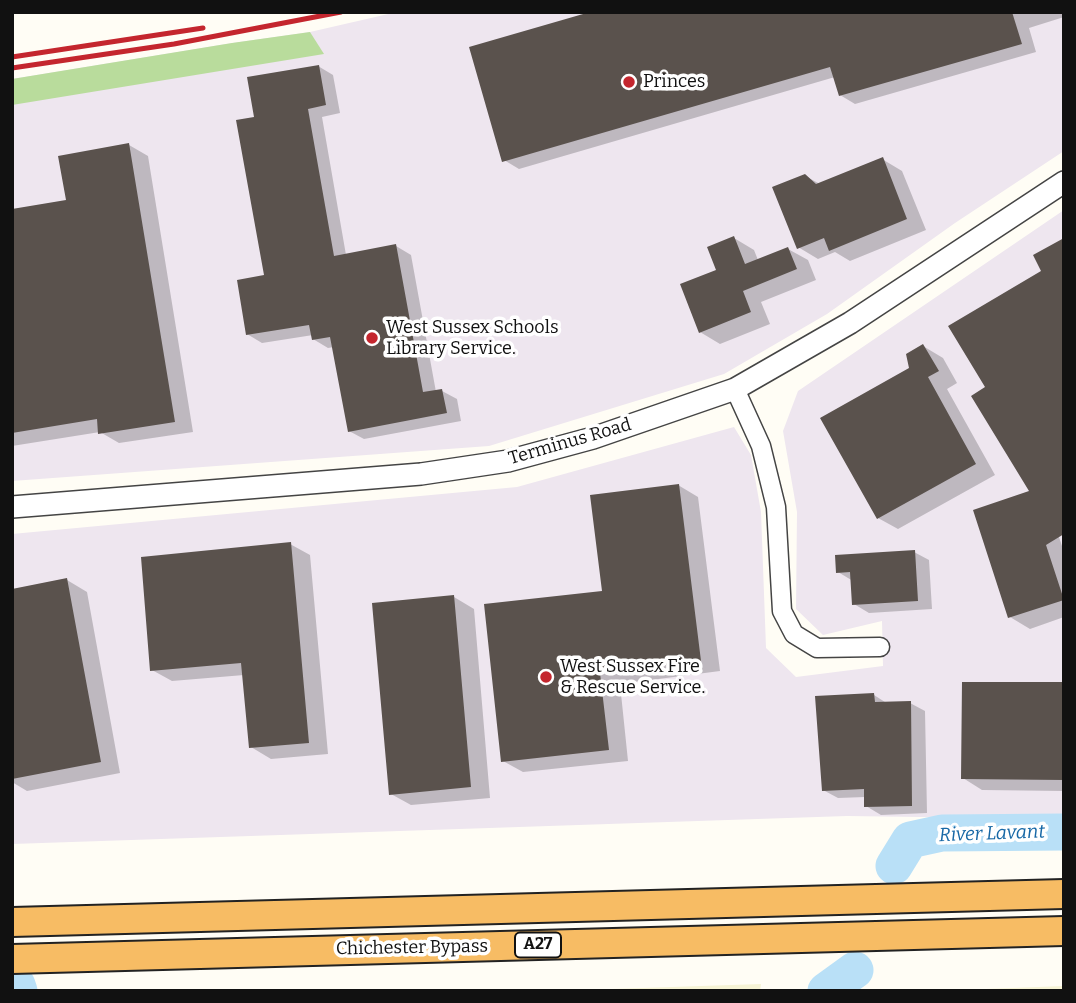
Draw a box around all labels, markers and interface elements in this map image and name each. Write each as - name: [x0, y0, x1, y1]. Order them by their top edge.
- place label: Princes: [643, 71, 705, 93]
- marker: Princes: [621, 74, 637, 90]
- place label: West Sussex Schools Library Service.: [386, 317, 559, 360]
- marker: West Sussex Schools Library Service.: [364, 330, 380, 346]
- street label: Terminus Road: [506, 414, 634, 470]
- place label: West Sussex Fire & Rescue Service.: [560, 656, 705, 698]
- marker: West Sussex Fire & Rescue Service.: [538, 669, 554, 685]
- water label: River Lavant: [938, 821, 1046, 847]
- road number: A27: [515, 932, 561, 958]
- street label: Chichester Bypass: [336, 936, 488, 960]

